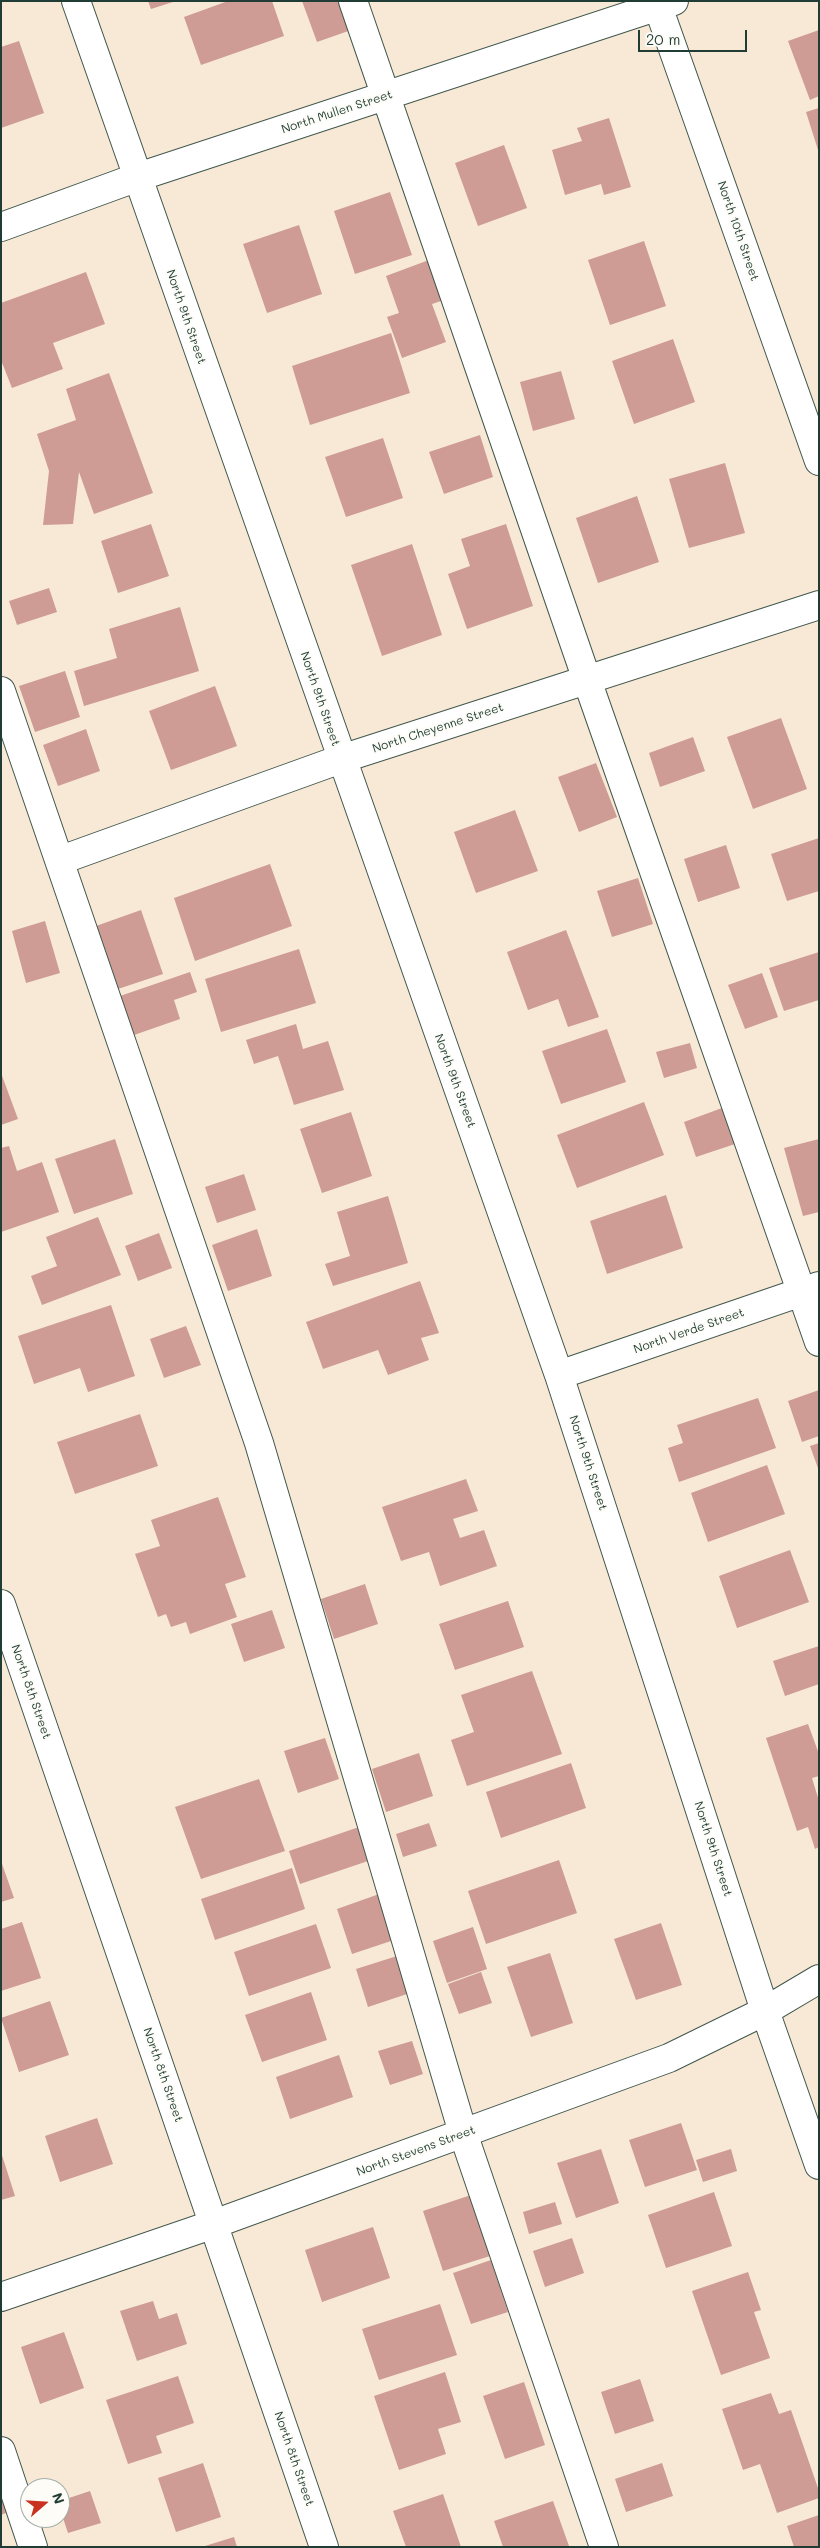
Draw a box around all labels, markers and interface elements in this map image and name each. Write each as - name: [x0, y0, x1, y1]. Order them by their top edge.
- scale bar: [640, 20, 749, 52]
- text: 20 m: [646, 29, 680, 49]
- street label: North Mullen Street: [280, 87, 394, 137]
- street label: North 10th Street: [714, 179, 762, 283]
- street label: North 9th Street: [163, 268, 209, 366]
- street label: North 9th Street: [297, 650, 343, 748]
- street label: North Cheyenne Street: [371, 700, 505, 756]
- street label: North 9th Street: [431, 1032, 479, 1130]
- street label: North Verde Street: [632, 1305, 746, 1357]
- street label: North 9th Street: [566, 1414, 610, 1512]
- street label: North 8th Street: [8, 1643, 54, 1741]
- street label: North 9th Street: [691, 1800, 735, 1898]
- street label: North 8th Street: [140, 2026, 186, 2124]
- street label: North Stevens Street: [355, 2123, 477, 2179]
- street label: North 8th Street: [271, 2410, 317, 2508]
- north arrow: [20, 2478, 70, 2528]
- text: N: [48, 2490, 69, 2506]

